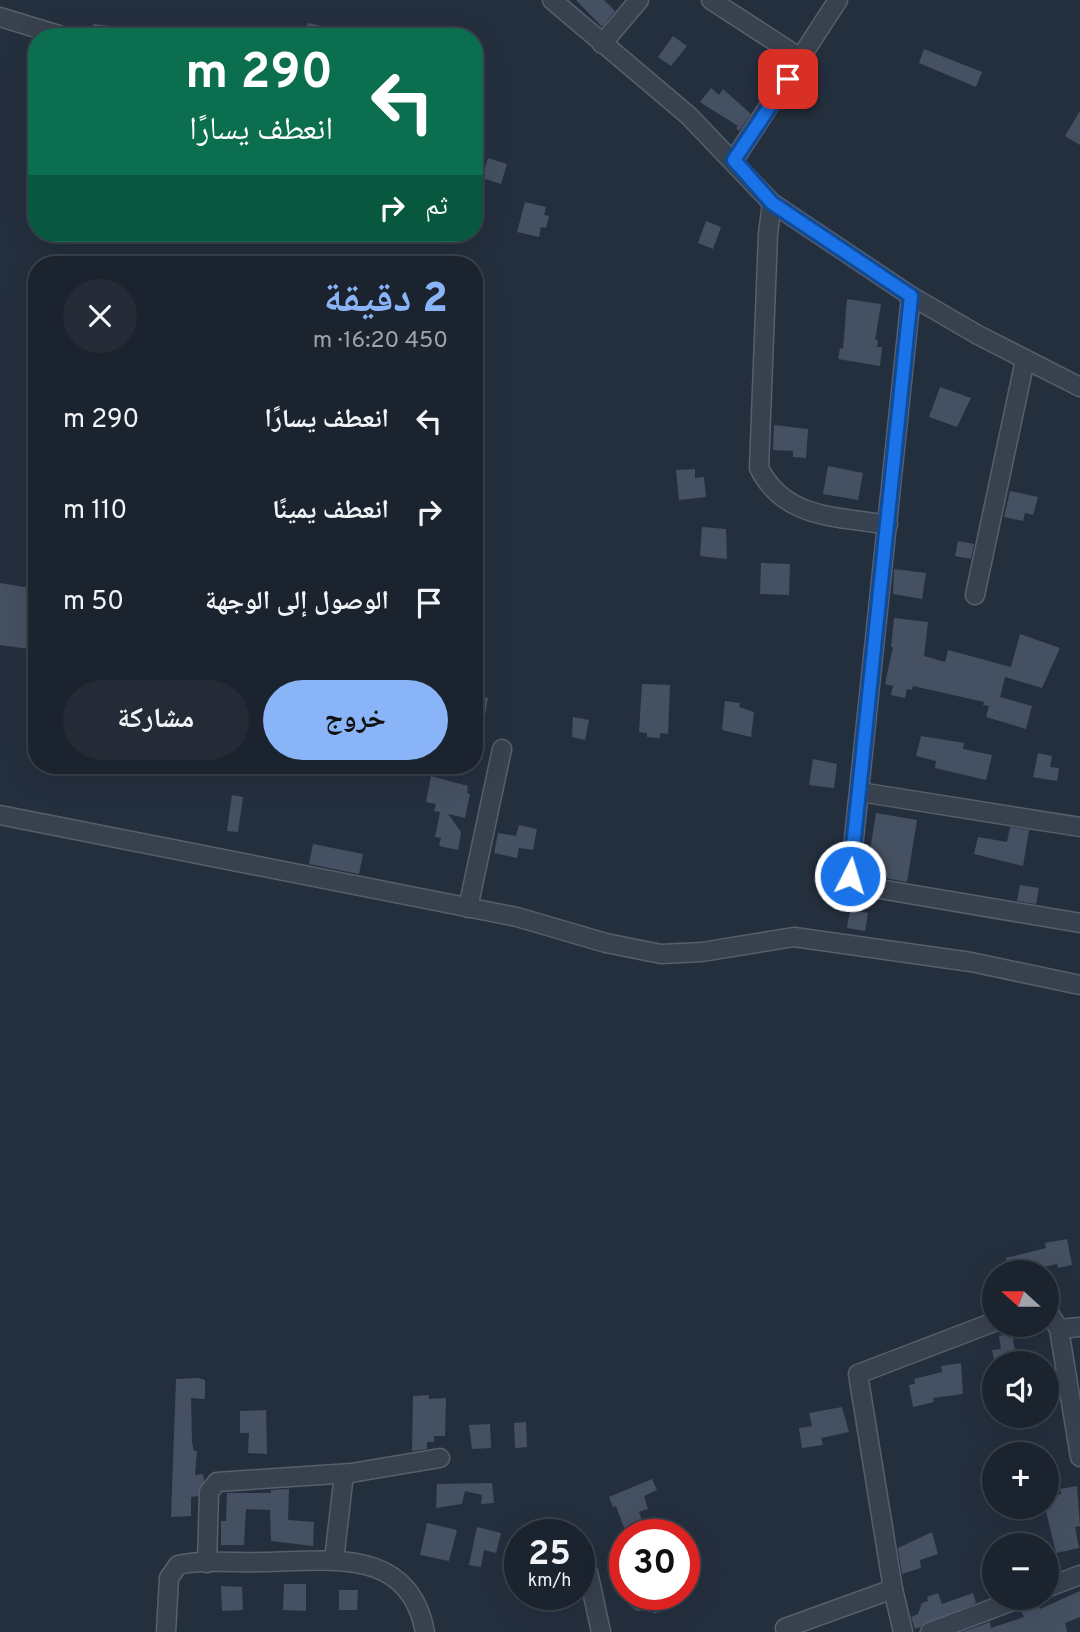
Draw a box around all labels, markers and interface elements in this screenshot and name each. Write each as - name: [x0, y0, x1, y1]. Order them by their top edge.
- text: 290 m: [185, 44, 333, 106]
- pin: [758, 49, 818, 109]
- icon: left: [357, 56, 448, 147]
- icon: arrive: [769, 60, 807, 98]
- text: انعطف يسارًا: [189, 111, 333, 151]
- icon: right: [373, 189, 411, 227]
- text: ثم: [425, 191, 448, 224]
- text: 2 دقيقة: [323, 274, 448, 327]
- button: close: [63, 279, 137, 353]
- text: 450 m · 16:20: [313, 327, 448, 356]
- icon: left: [410, 402, 448, 440]
- text: 290 m: [63, 404, 139, 437]
- text: انعطف يسارًا: [265, 404, 389, 437]
- icon: right: [410, 493, 448, 531]
- text: 110 m: [63, 495, 127, 528]
- text: انعطف يمينًا: [272, 495, 389, 528]
- icon: arrive: [410, 584, 448, 622]
- text: 50 m: [63, 586, 124, 619]
- text: الوصول إلى الوجهة: [205, 586, 389, 619]
- button: مشاركة: [63, 680, 249, 760]
- button: خروج: [263, 680, 448, 760]
- position arrow: [813, 839, 887, 913]
- north arrow: [982, 1260, 1059, 1337]
- map controls: [982, 1260, 1059, 1610]
- button: sound: [982, 1351, 1059, 1428]
- button: +: [982, 1442, 1059, 1519]
- speed limit sign: 30: [609, 1519, 700, 1610]
- text: 25: [528, 1533, 571, 1577]
- button: −: [982, 1533, 1059, 1610]
- text: km/h: [528, 1570, 571, 1593]

